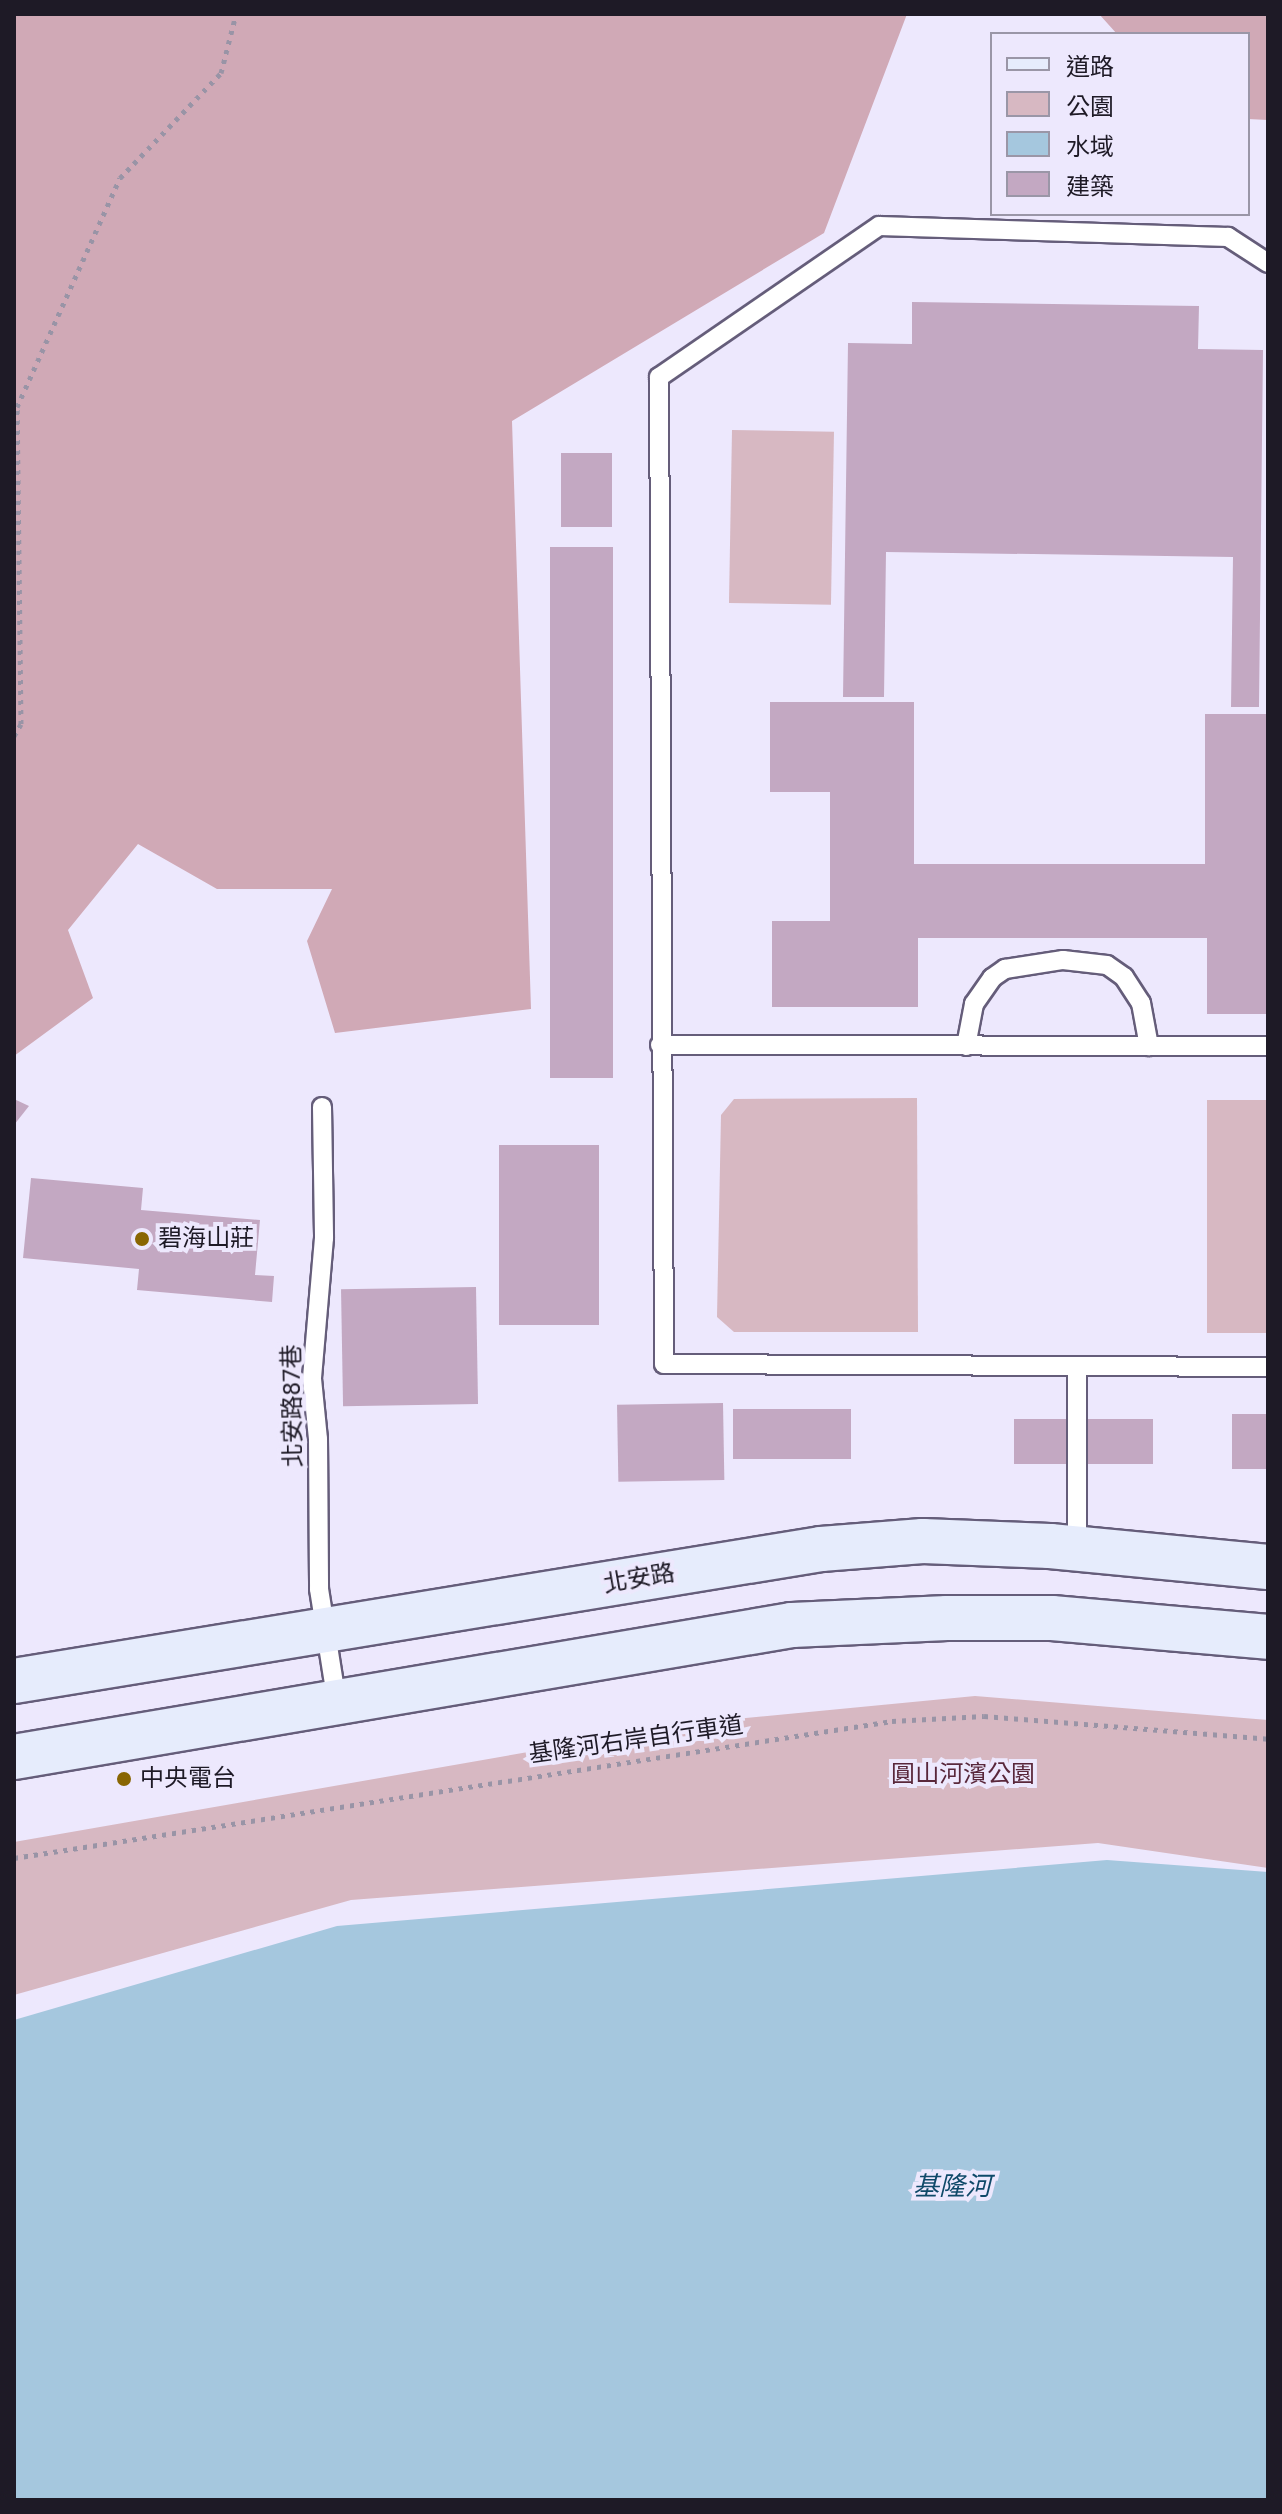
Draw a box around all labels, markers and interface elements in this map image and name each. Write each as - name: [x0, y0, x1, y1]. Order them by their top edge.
- legend: [990, 32, 1250, 216]
- text: 道路: [1066, 53, 1114, 81]
- text: 公園: [1066, 93, 1114, 121]
- text: 水域: [1066, 133, 1114, 161]
- text: 建築: [1066, 173, 1114, 201]
- place label: 碧海山莊: [158, 1225, 254, 1253]
- marker: 碧海山莊: [133, 1230, 151, 1248]
- street label: 北安路87巷: [278, 1344, 308, 1468]
- street label: 北安路: [601, 1559, 677, 1599]
- street label: 基隆河右岸自行車道: [527, 1711, 745, 1769]
- park label: 圓山河濱公園: [891, 1761, 1035, 1789]
- place label: 中央電台: [140, 1765, 236, 1793]
- marker: 中央電台: [115, 1770, 133, 1788]
- water label: 基隆河: [913, 2171, 991, 2203]

